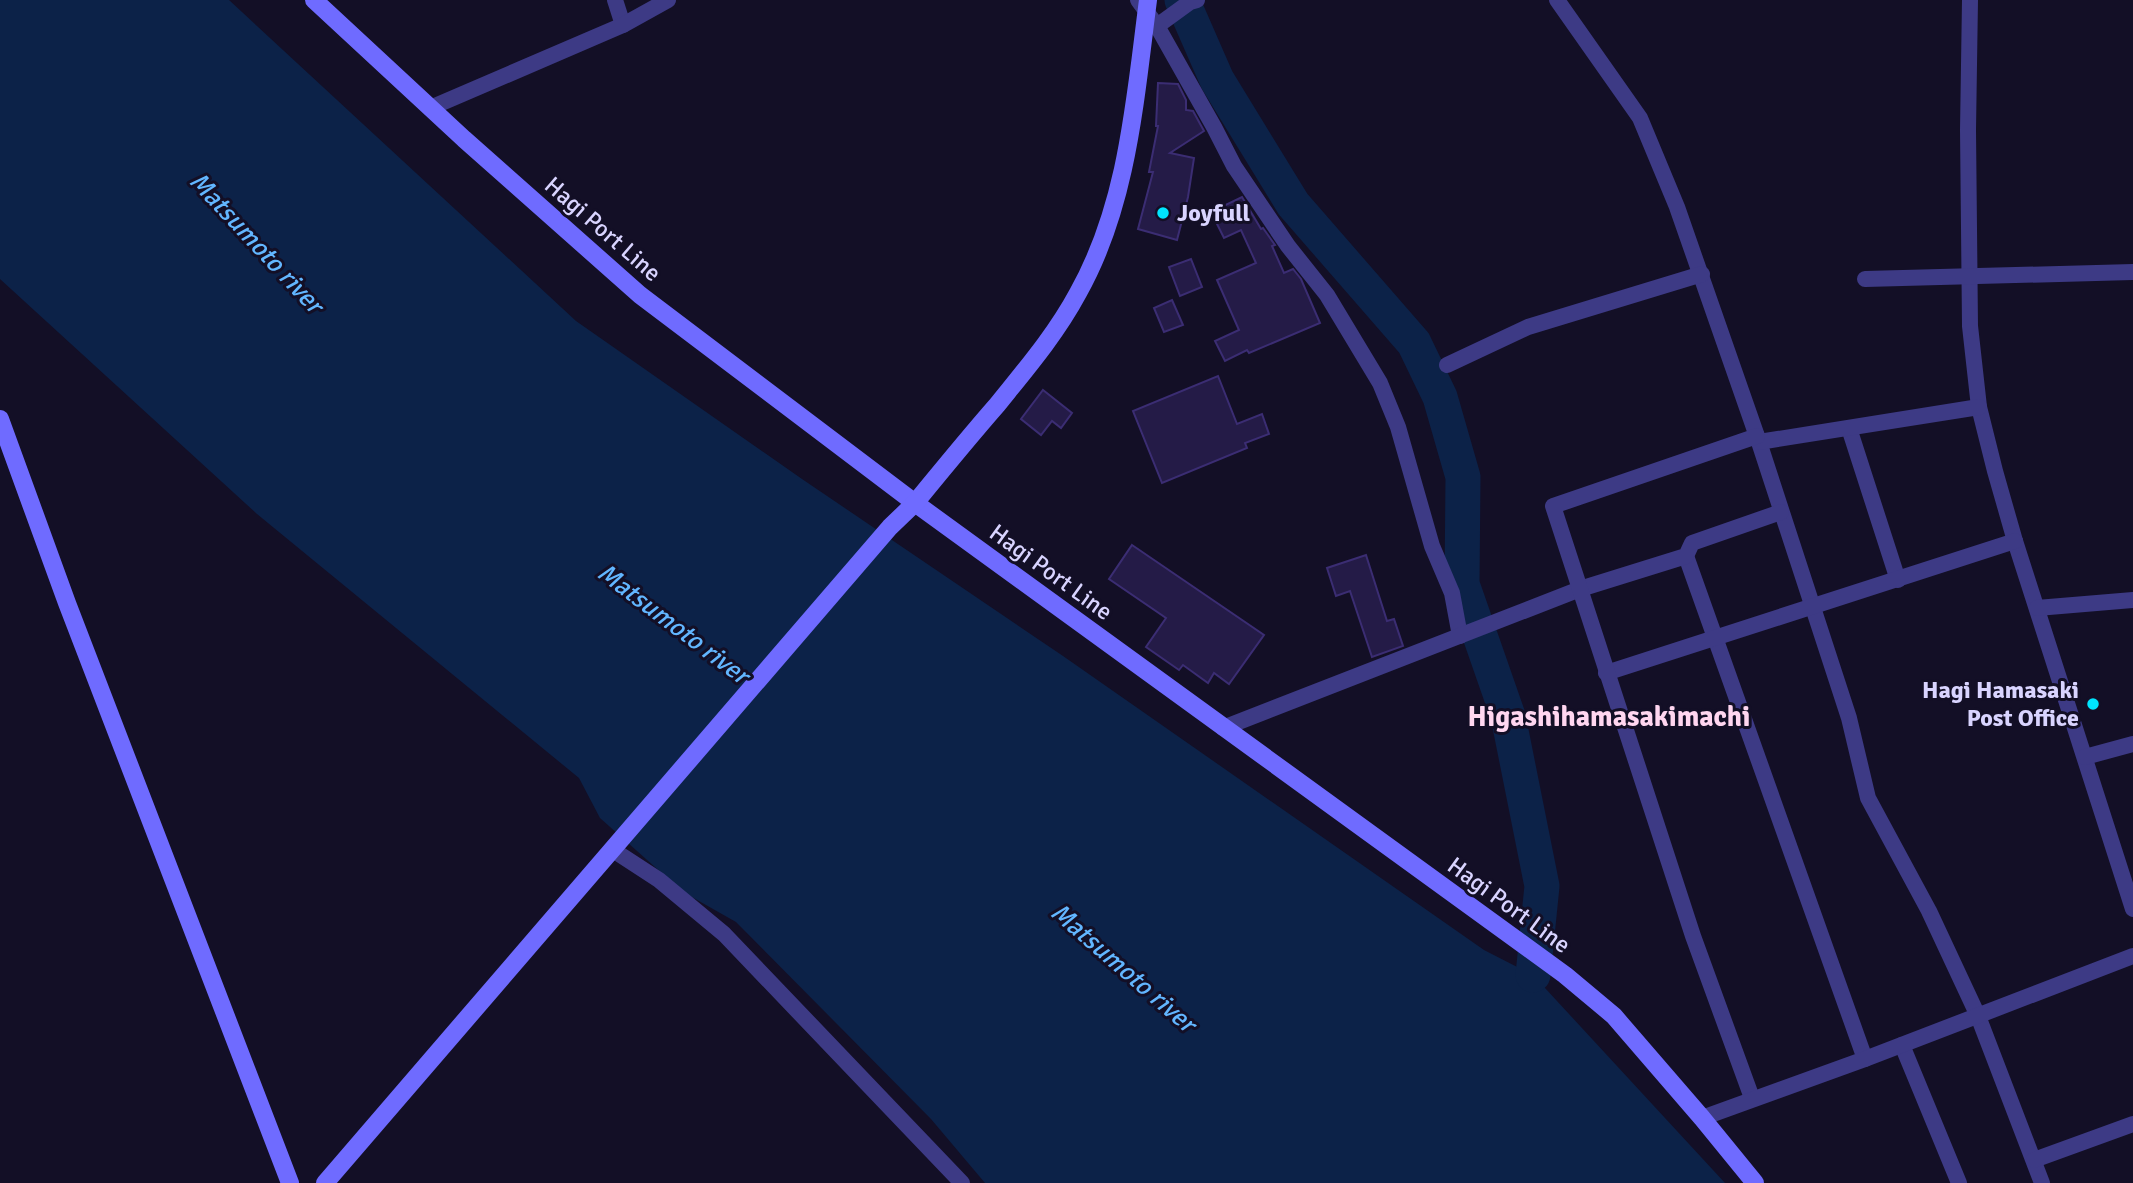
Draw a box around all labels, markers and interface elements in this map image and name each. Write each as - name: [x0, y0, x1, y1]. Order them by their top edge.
- water label: Matsumoto river: [182, 166, 332, 323]
- street label: Hagi Port Line: [539, 170, 667, 288]
- place label: Joyfull: [1177, 198, 1250, 228]
- marker: Joyfull: [1155, 205, 1171, 221]
- street label: Hagi Port Line: [984, 517, 1118, 627]
- water label: Matsumoto river: [591, 557, 758, 693]
- place label: Hagi Hamasaki Post Office: [1922, 675, 2079, 733]
- marker: Hagi Hamasaki Post Office: [2085, 696, 2101, 712]
- district label: Higashihamasakimachi: [1468, 700, 1750, 734]
- street label: Hagi Port Line: [1442, 850, 1576, 960]
- water label: Matsumoto river: [1044, 896, 1205, 1042]

